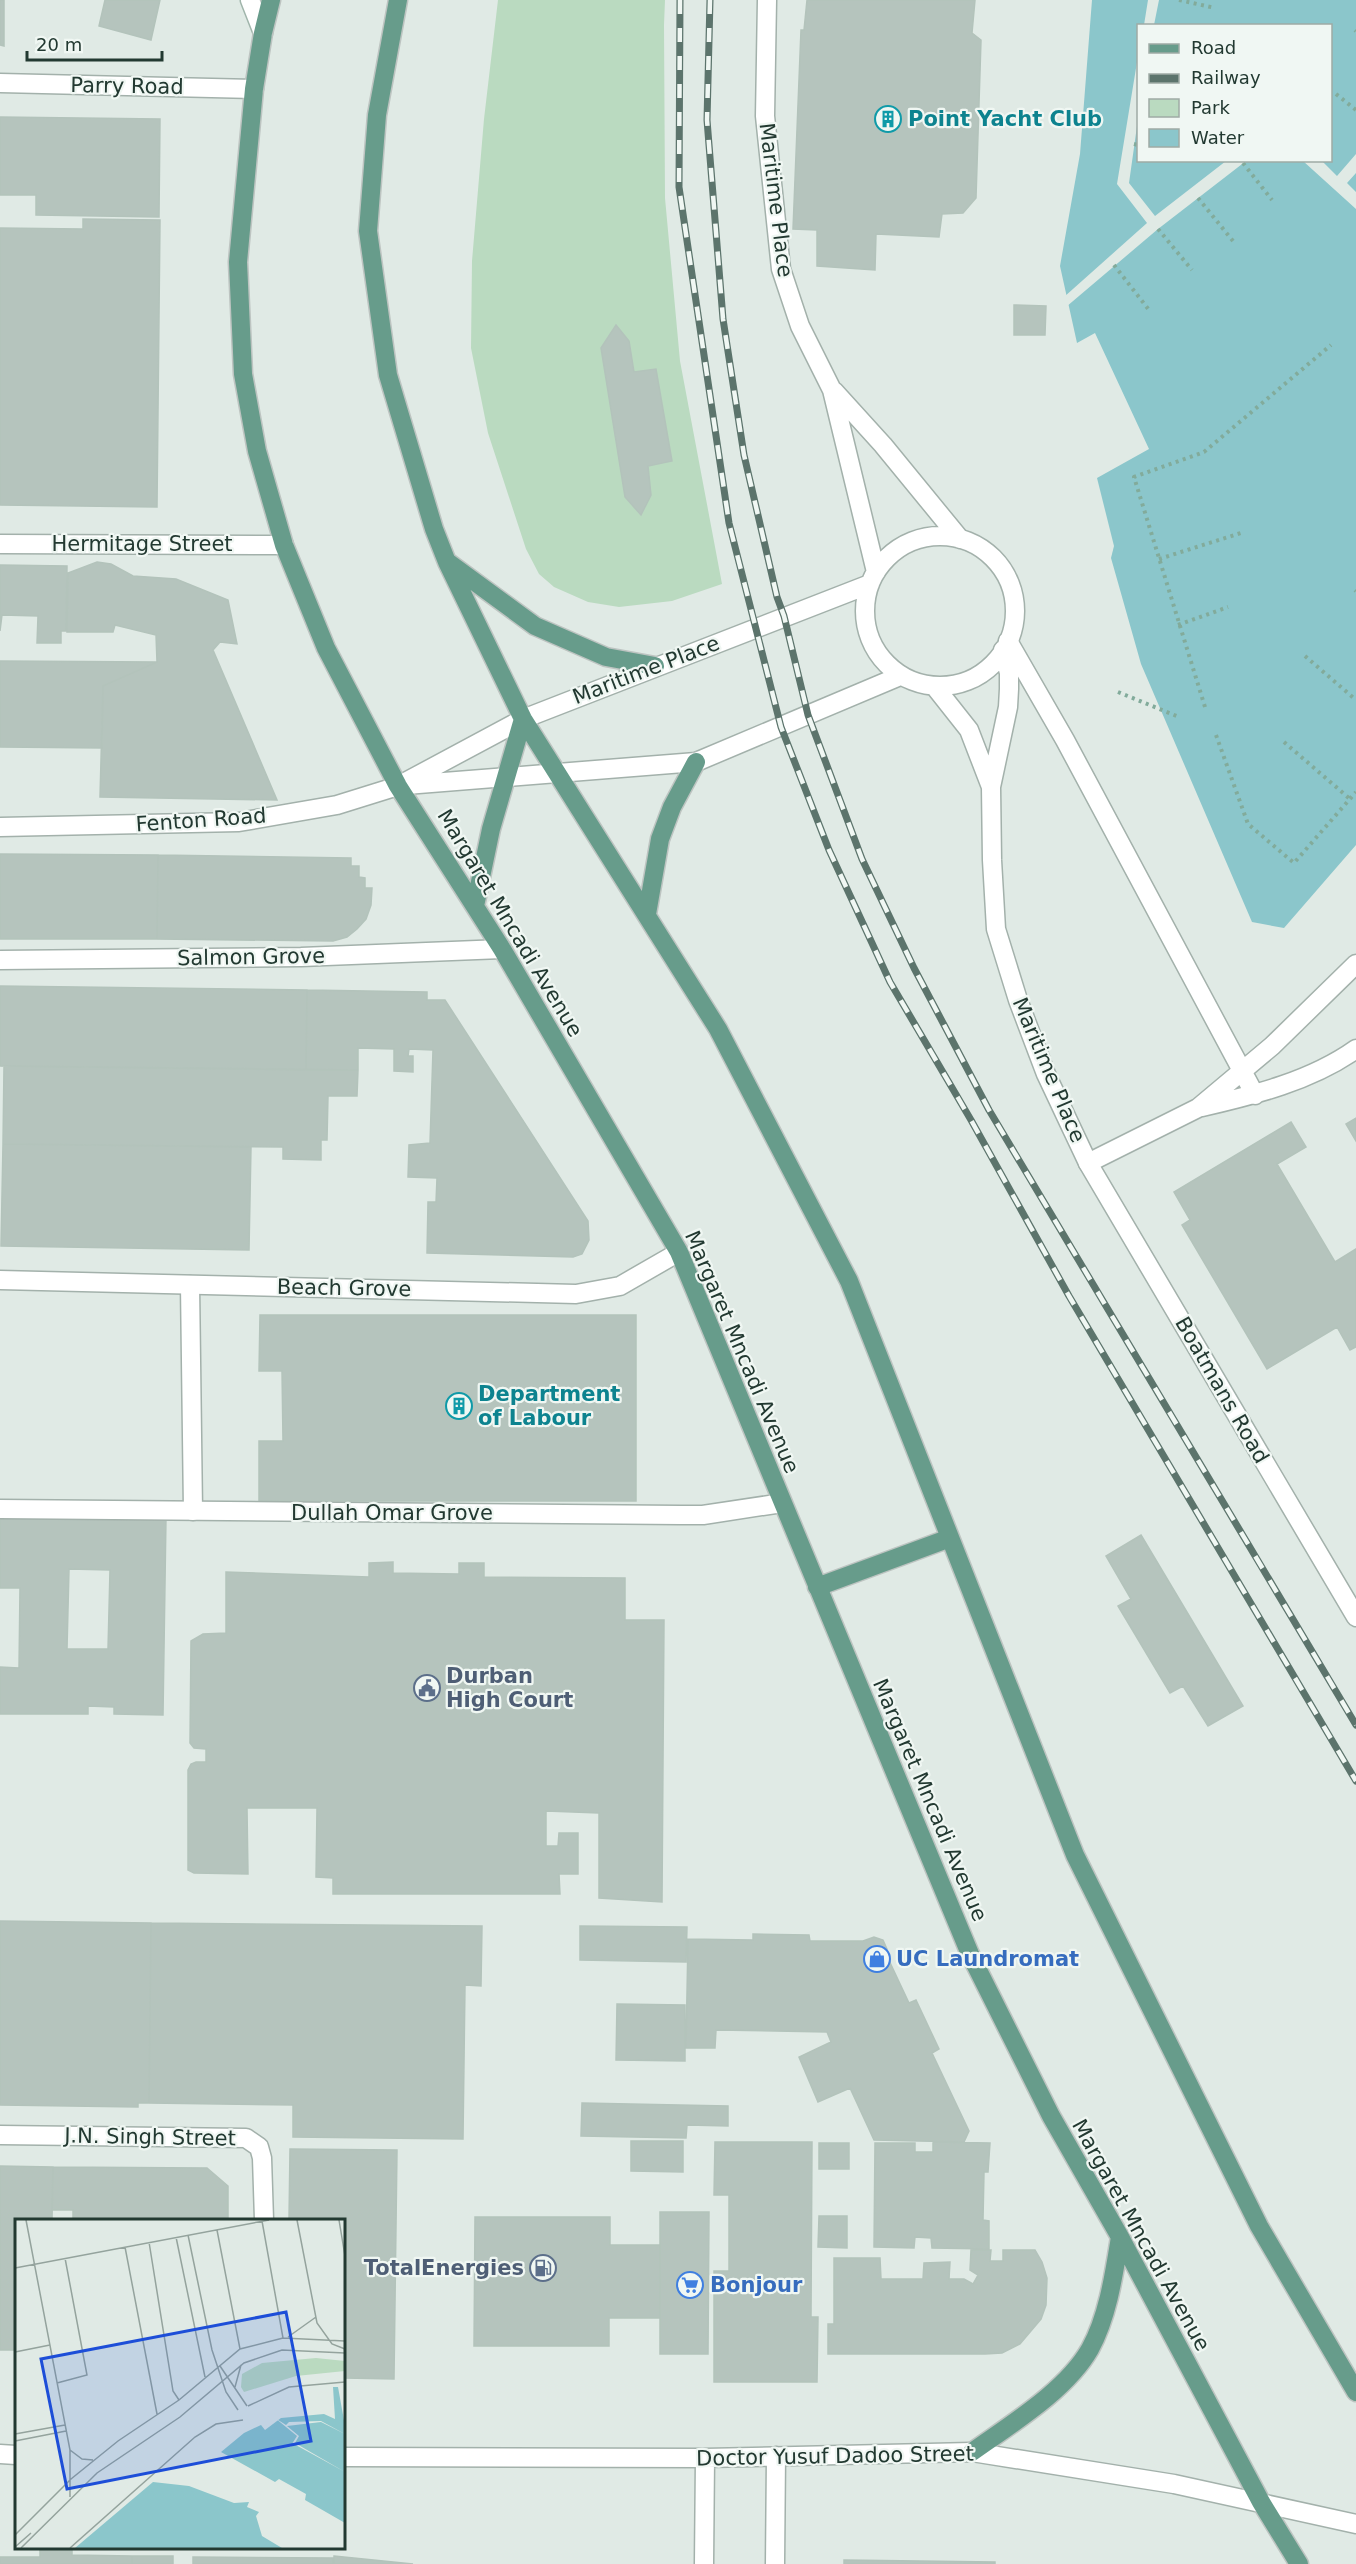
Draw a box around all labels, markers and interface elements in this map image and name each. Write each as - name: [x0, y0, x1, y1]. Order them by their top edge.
- scale bar: [27, 24, 162, 62]
- legend: [1137, 24, 1332, 162]
- text: 20 m: [36, 34, 82, 55]
- text: Road: [1191, 37, 1236, 58]
- text: Railway: [1191, 67, 1261, 88]
- street label: Parry Road: [70, 73, 184, 99]
- text: Park: [1191, 97, 1230, 118]
- building icon: Point Yacht Club: [873, 104, 903, 134]
- place label: Point Yacht Club: [908, 107, 1102, 131]
- street label: Maritime Place: [755, 121, 797, 279]
- text: Water: [1191, 127, 1245, 148]
- street label: Hermitage Street: [51, 532, 233, 556]
- street label: Maritime Place: [569, 631, 723, 709]
- street label: Fenton Road: [135, 803, 267, 837]
- street label: Margaret Mncadi Avenue: [432, 805, 588, 1041]
- street label: Salmon Grove: [177, 944, 325, 970]
- street label: Maritime Place: [1008, 994, 1090, 1146]
- street label: Margaret Mncadi Avenue: [680, 1227, 804, 1477]
- street label: Beach Grove: [277, 1275, 411, 1301]
- street label: Boatmans Road: [1170, 1312, 1274, 1468]
- place label: Department of Labour: [478, 1382, 620, 1430]
- building icon: Department of Labour: [444, 1391, 474, 1421]
- street label: Dullah Omar Grove: [291, 1501, 493, 1525]
- place label: Durban High Court: [446, 1664, 573, 1712]
- public building icon: Durban High Court: [412, 1673, 442, 1703]
- street label: Margaret Mncadi Avenue: [868, 1675, 992, 1925]
- shop icon: UC Laundromat: [862, 1944, 892, 1974]
- place label: UC Laundromat: [896, 1947, 1079, 1971]
- street label: Margaret Mncadi Avenue: [1067, 2115, 1215, 2355]
- street label: J.N. Singh Street: [62, 2123, 236, 2150]
- inset map: [15, 2219, 345, 2549]
- fuel station icon: TotalEnergies: [528, 2253, 558, 2283]
- place label: TotalEnergies: [364, 2256, 524, 2280]
- supermarket icon: Bonjour: [675, 2270, 705, 2300]
- place label: Bonjour: [710, 2273, 803, 2297]
- street label: Doctor Yusuf Dadoo Street: [696, 2442, 974, 2470]

